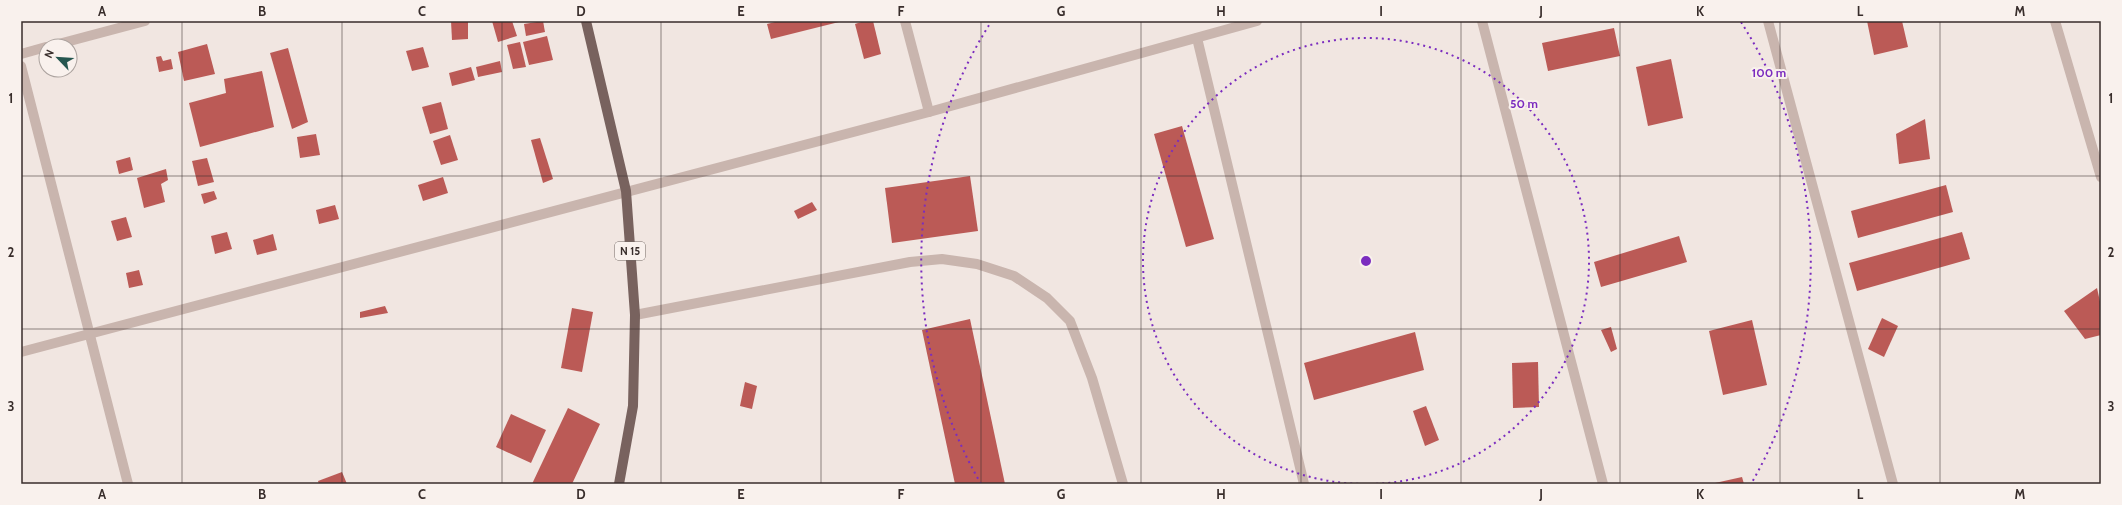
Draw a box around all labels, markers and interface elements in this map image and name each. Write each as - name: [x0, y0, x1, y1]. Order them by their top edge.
- text: A: [98, 3, 107, 19]
- text: B: [258, 3, 266, 19]
- text: C: [418, 3, 426, 19]
- text: D: [576, 3, 586, 19]
- text: E: [737, 3, 745, 19]
- text: F: [898, 3, 905, 19]
- text: G: [1057, 3, 1066, 19]
- text: H: [1216, 3, 1226, 19]
- text: I: [1379, 3, 1383, 19]
- text: J: [1538, 3, 1543, 19]
- text: K: [1696, 3, 1705, 19]
- text: L: [1857, 3, 1864, 19]
- text: M: [2015, 3, 2026, 19]
- north arrow: [38, 38, 78, 78]
- text: N: [41, 47, 57, 60]
- text: 100 m: [1752, 65, 1786, 80]
- text: 1: [9, 90, 13, 106]
- text: 1: [2109, 90, 2113, 106]
- text: 50 m: [1510, 96, 1538, 111]
- road number: N 15: [615, 242, 645, 260]
- text: 2: [8, 244, 15, 260]
- text: 2: [2108, 244, 2115, 260]
- centre of rings: [1359, 254, 1373, 268]
- text: 3: [7, 398, 15, 414]
- text: 3: [2107, 398, 2115, 414]
- text: A: [98, 486, 107, 502]
- text: B: [258, 486, 266, 502]
- text: C: [418, 486, 426, 502]
- text: D: [576, 486, 586, 502]
- text: E: [737, 486, 745, 502]
- text: F: [898, 486, 905, 502]
- text: G: [1057, 486, 1066, 502]
- text: H: [1216, 486, 1226, 502]
- text: I: [1379, 486, 1383, 502]
- text: J: [1538, 486, 1543, 502]
- text: K: [1696, 486, 1705, 502]
- text: L: [1857, 486, 1864, 502]
- text: M: [2015, 486, 2026, 502]

